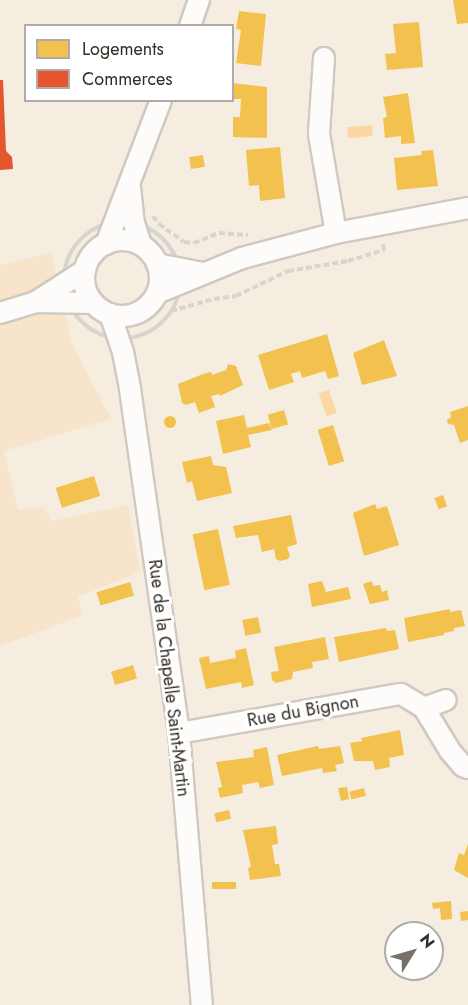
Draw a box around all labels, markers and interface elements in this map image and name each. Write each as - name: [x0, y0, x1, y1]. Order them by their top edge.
- legend: [24, 24, 234, 102]
- text: Logements: [82, 36, 164, 62]
- text: Commerces: [82, 66, 173, 92]
- street label: Rue de la Chapelle Saint-Martin: [144, 558, 194, 798]
- street label: Rue du Bignon: [245, 691, 361, 731]
- north arrow: [384, 921, 444, 981]
- text: N: [414, 929, 440, 953]

